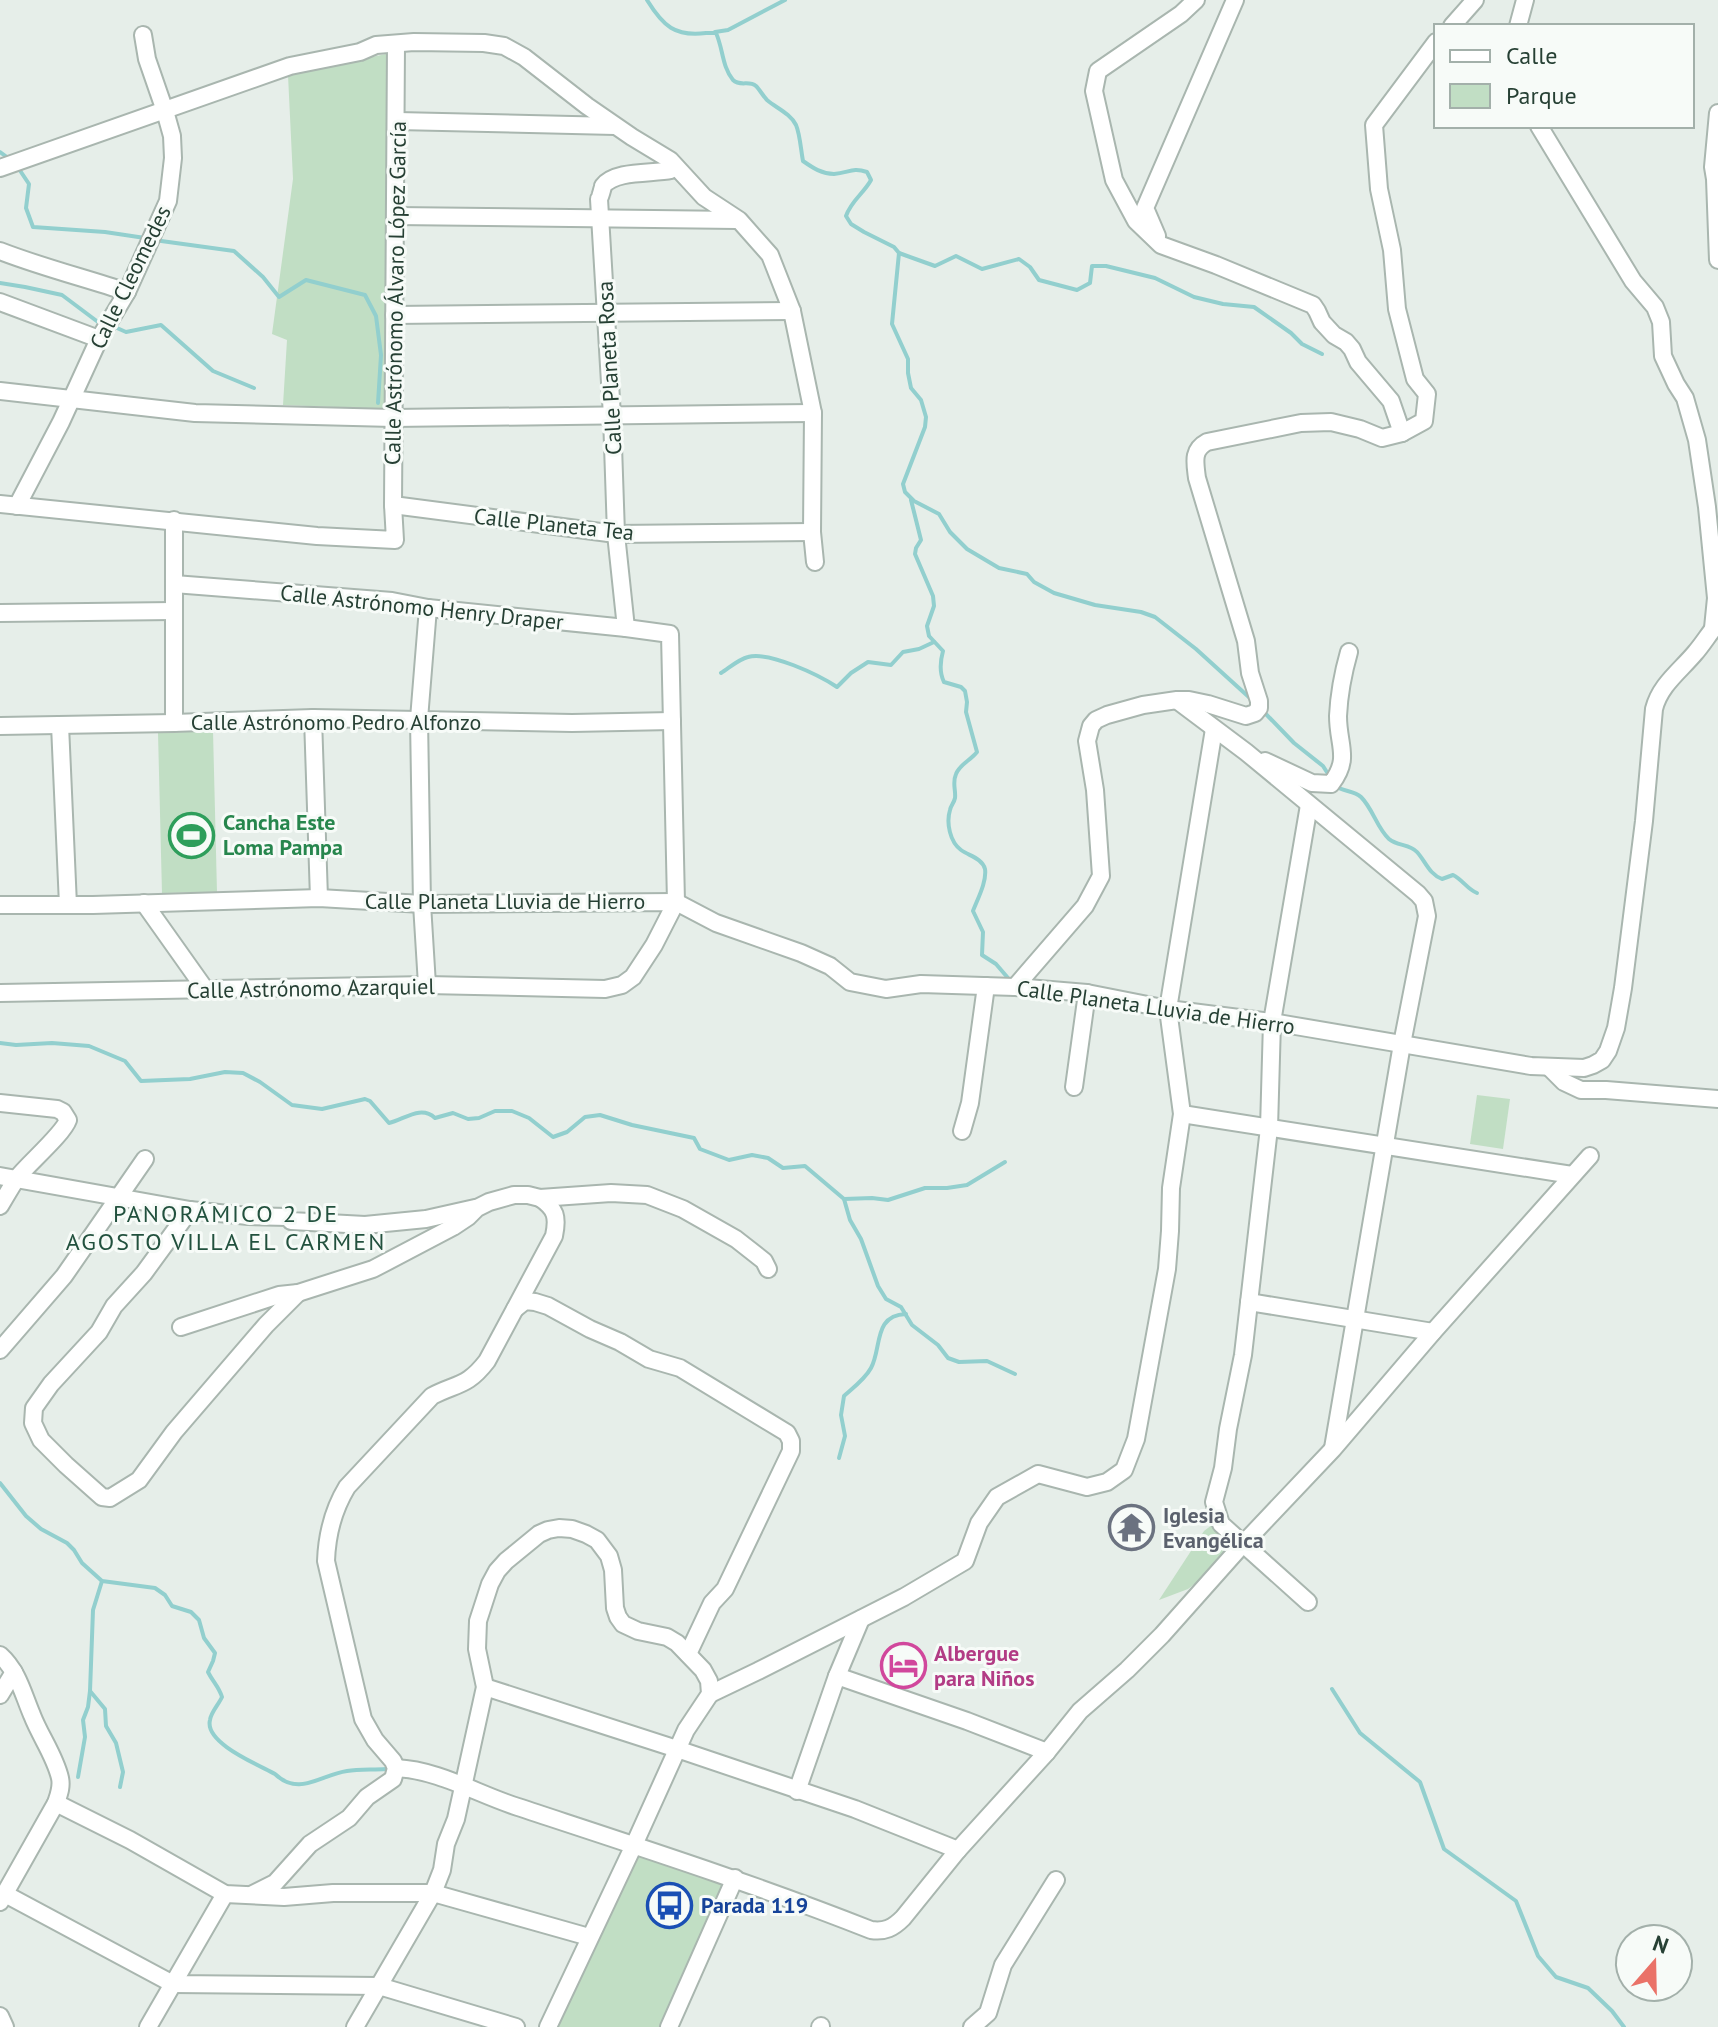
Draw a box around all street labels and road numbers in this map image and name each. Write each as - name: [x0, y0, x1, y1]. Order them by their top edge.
- street label: Calle Astrónomo Álvaro López García: [378, 121, 412, 465]
- street label: Calle Cleomedes: [83, 201, 177, 353]
- street label: Calle Planeta Rosa: [590, 280, 628, 456]
- street label: Calle Planeta Tea: [473, 502, 635, 546]
- street label: Calle Astrónomo Henry Draper: [279, 578, 566, 636]
- street label: Calle Astrónomo Pedro Alfonzo: [191, 708, 481, 736]
- street label: Calle Planeta Lluvia de Hierro: [365, 887, 645, 915]
- street label: Calle Astrónomo Azarquiel: [187, 972, 436, 1004]
- street label: Calle Planeta Lluvia de Hierro: [1015, 974, 1297, 1040]

